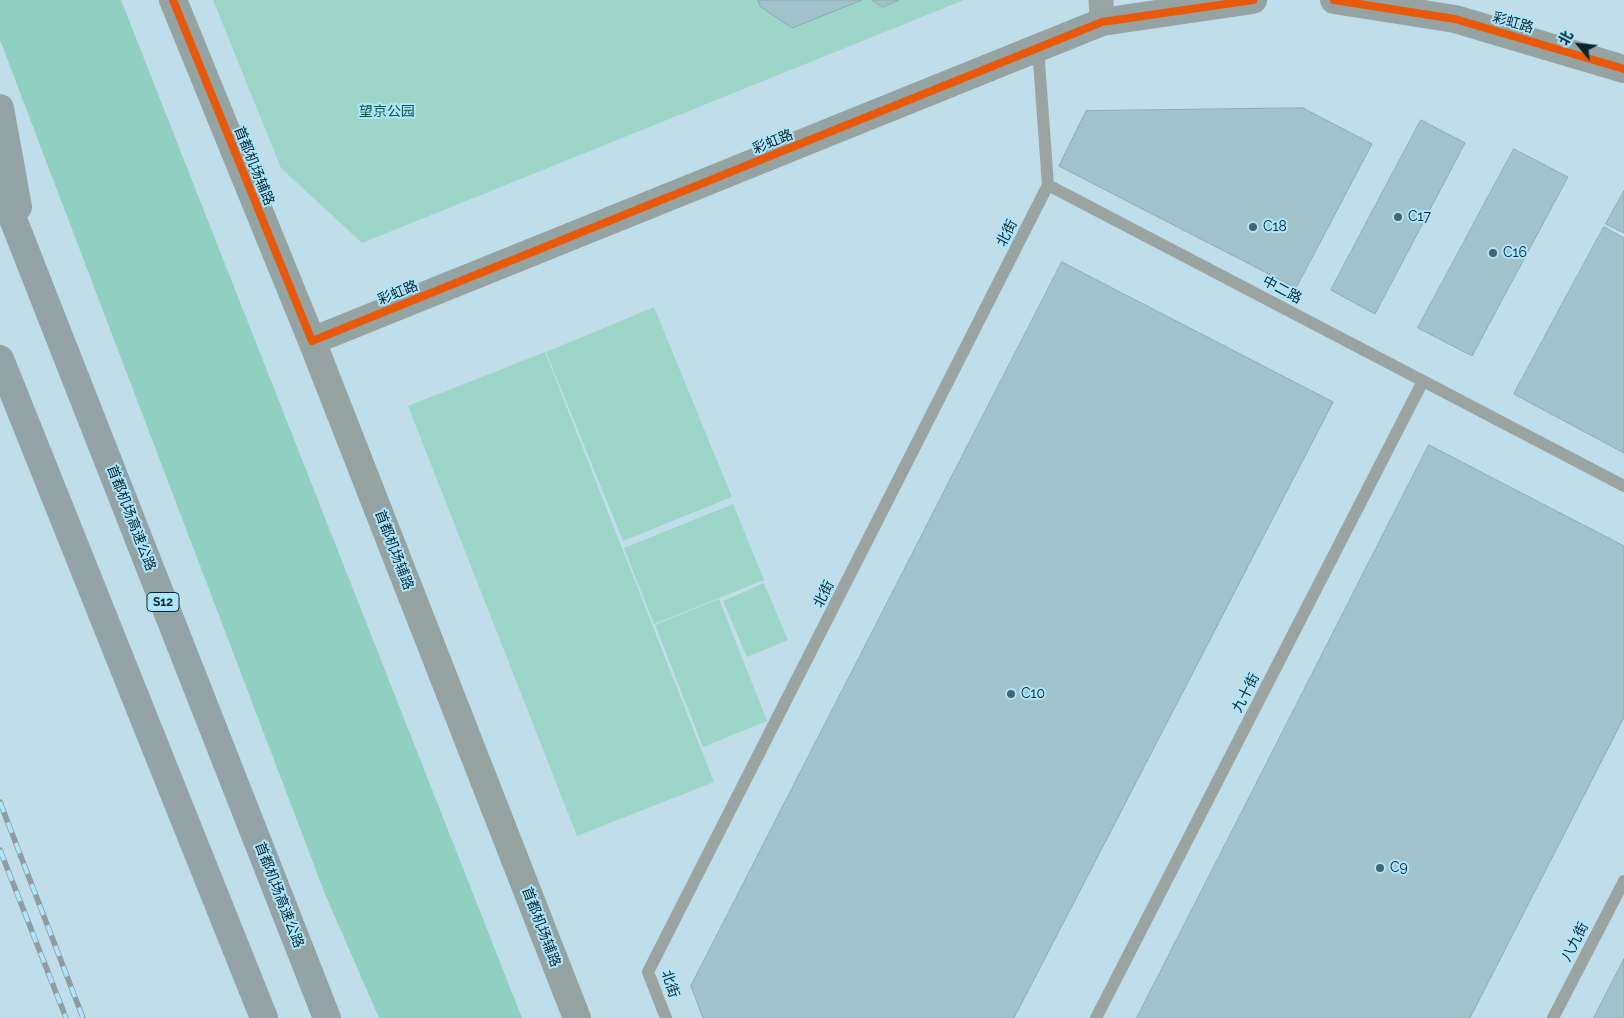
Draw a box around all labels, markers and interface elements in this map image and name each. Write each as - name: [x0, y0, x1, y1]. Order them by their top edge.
- street label: 彩虹路: [1490, 9, 1536, 37]
- north arrow: [1554, 20, 1604, 70]
- text: 北: [1555, 28, 1576, 48]
- park label: 望京公园: [359, 104, 415, 120]
- street label: 首都机场辅路: [230, 124, 278, 208]
- street label: 彩虹路: [750, 126, 796, 158]
- place label: C17: [1408, 209, 1431, 225]
- marker: C17: [1392, 211, 1404, 223]
- street label: 北街: [993, 217, 1021, 249]
- place label: C18: [1263, 219, 1287, 235]
- marker: C18: [1247, 221, 1259, 233]
- place label: C16: [1503, 245, 1527, 261]
- marker: C16: [1487, 247, 1499, 259]
- street label: 中二路: [1260, 273, 1304, 307]
- street label: 彩虹路: [375, 277, 421, 309]
- street label: 首都机场高速公路: [103, 463, 159, 573]
- street label: 首都机场辅路: [371, 508, 417, 592]
- street label: 北街: [810, 578, 838, 610]
- road number: S12: [147, 592, 179, 612]
- street label: 九十街: [1229, 670, 1263, 716]
- place label: C10: [1021, 686, 1045, 702]
- marker: C10: [1005, 688, 1017, 700]
- street label: 首都机场高速公路: [251, 840, 307, 950]
- place label: C9: [1390, 860, 1408, 876]
- marker: C9: [1374, 862, 1386, 874]
- street label: 首都机场辅路: [518, 885, 564, 969]
- street label: 八九街: [1558, 919, 1592, 965]
- street label: 北街: [658, 968, 682, 1000]

